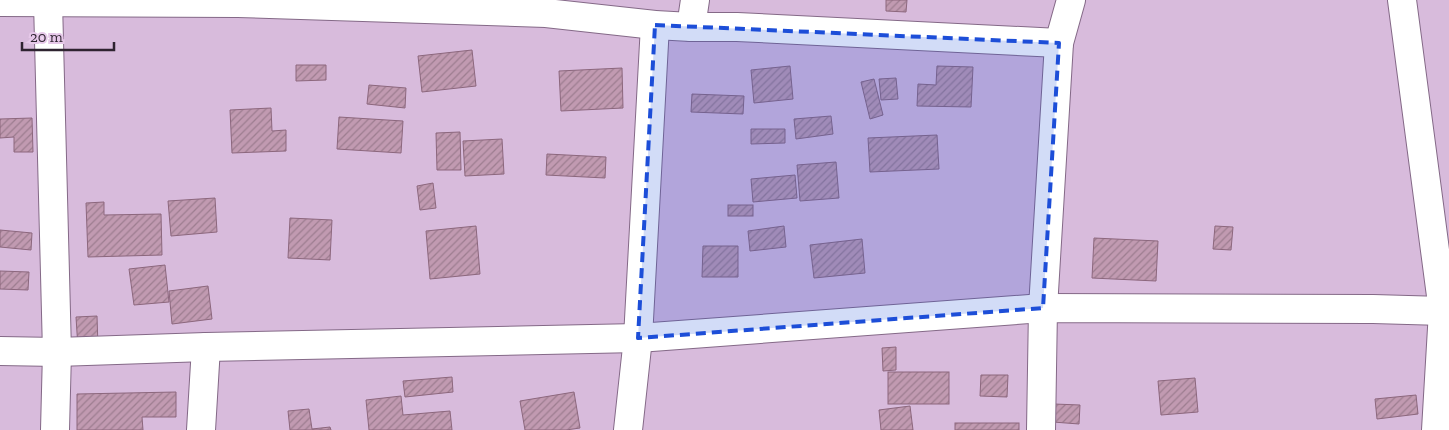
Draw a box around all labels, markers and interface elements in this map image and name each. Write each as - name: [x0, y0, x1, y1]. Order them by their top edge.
- scale bar: [22, 20, 115, 52]
- text: 20 m: [30, 28, 63, 46]

